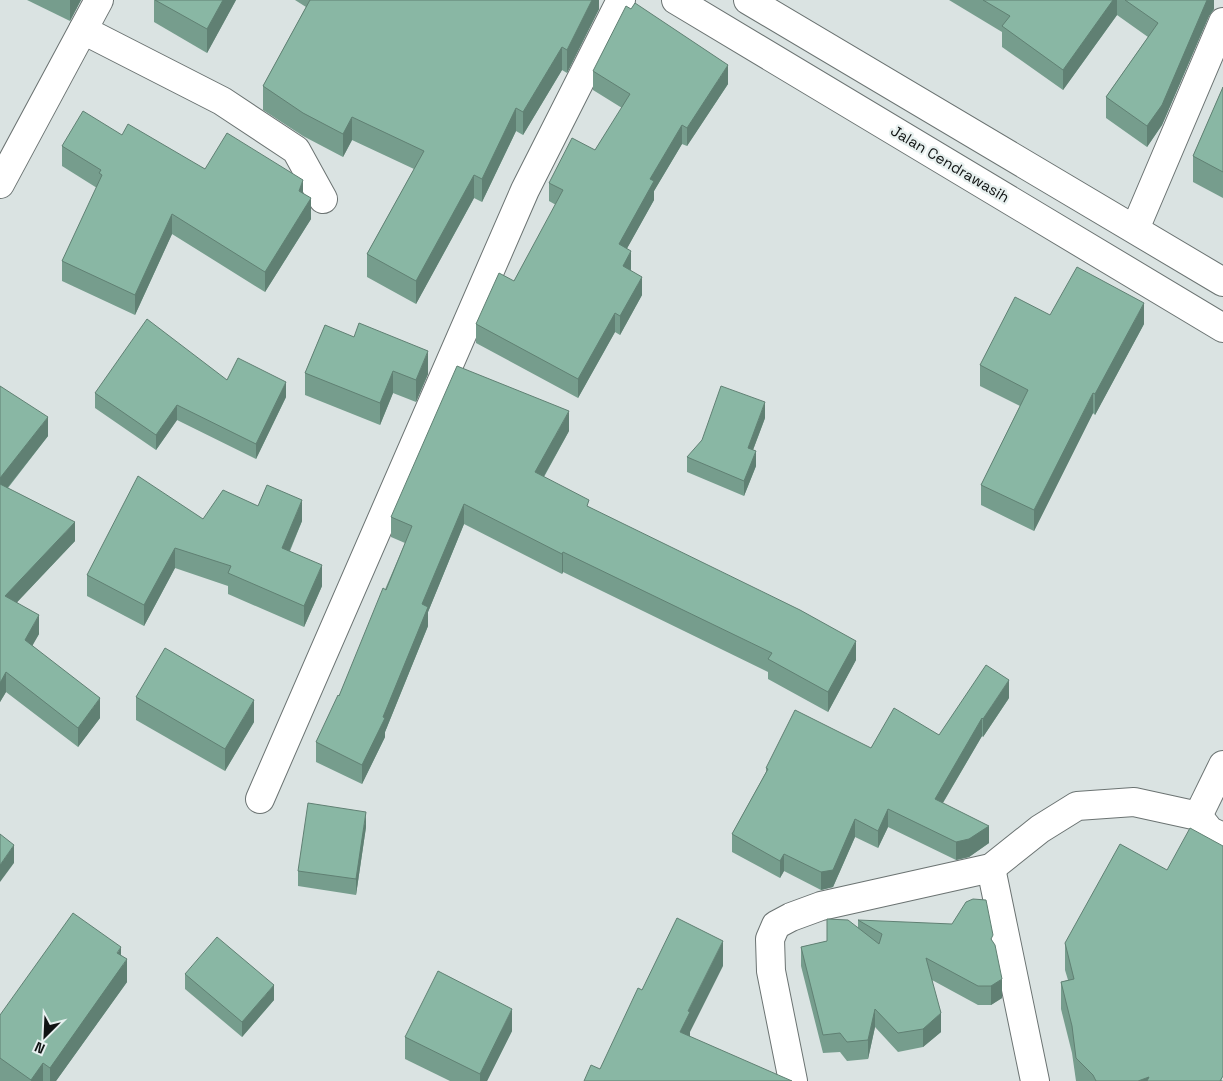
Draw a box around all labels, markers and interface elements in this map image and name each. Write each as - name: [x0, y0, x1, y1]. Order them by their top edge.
- street label: Jalan Cendrawasih: [888, 121, 1013, 206]
- north arrow: [20, 1011, 70, 1061]
- text: N: [32, 1038, 48, 1058]

